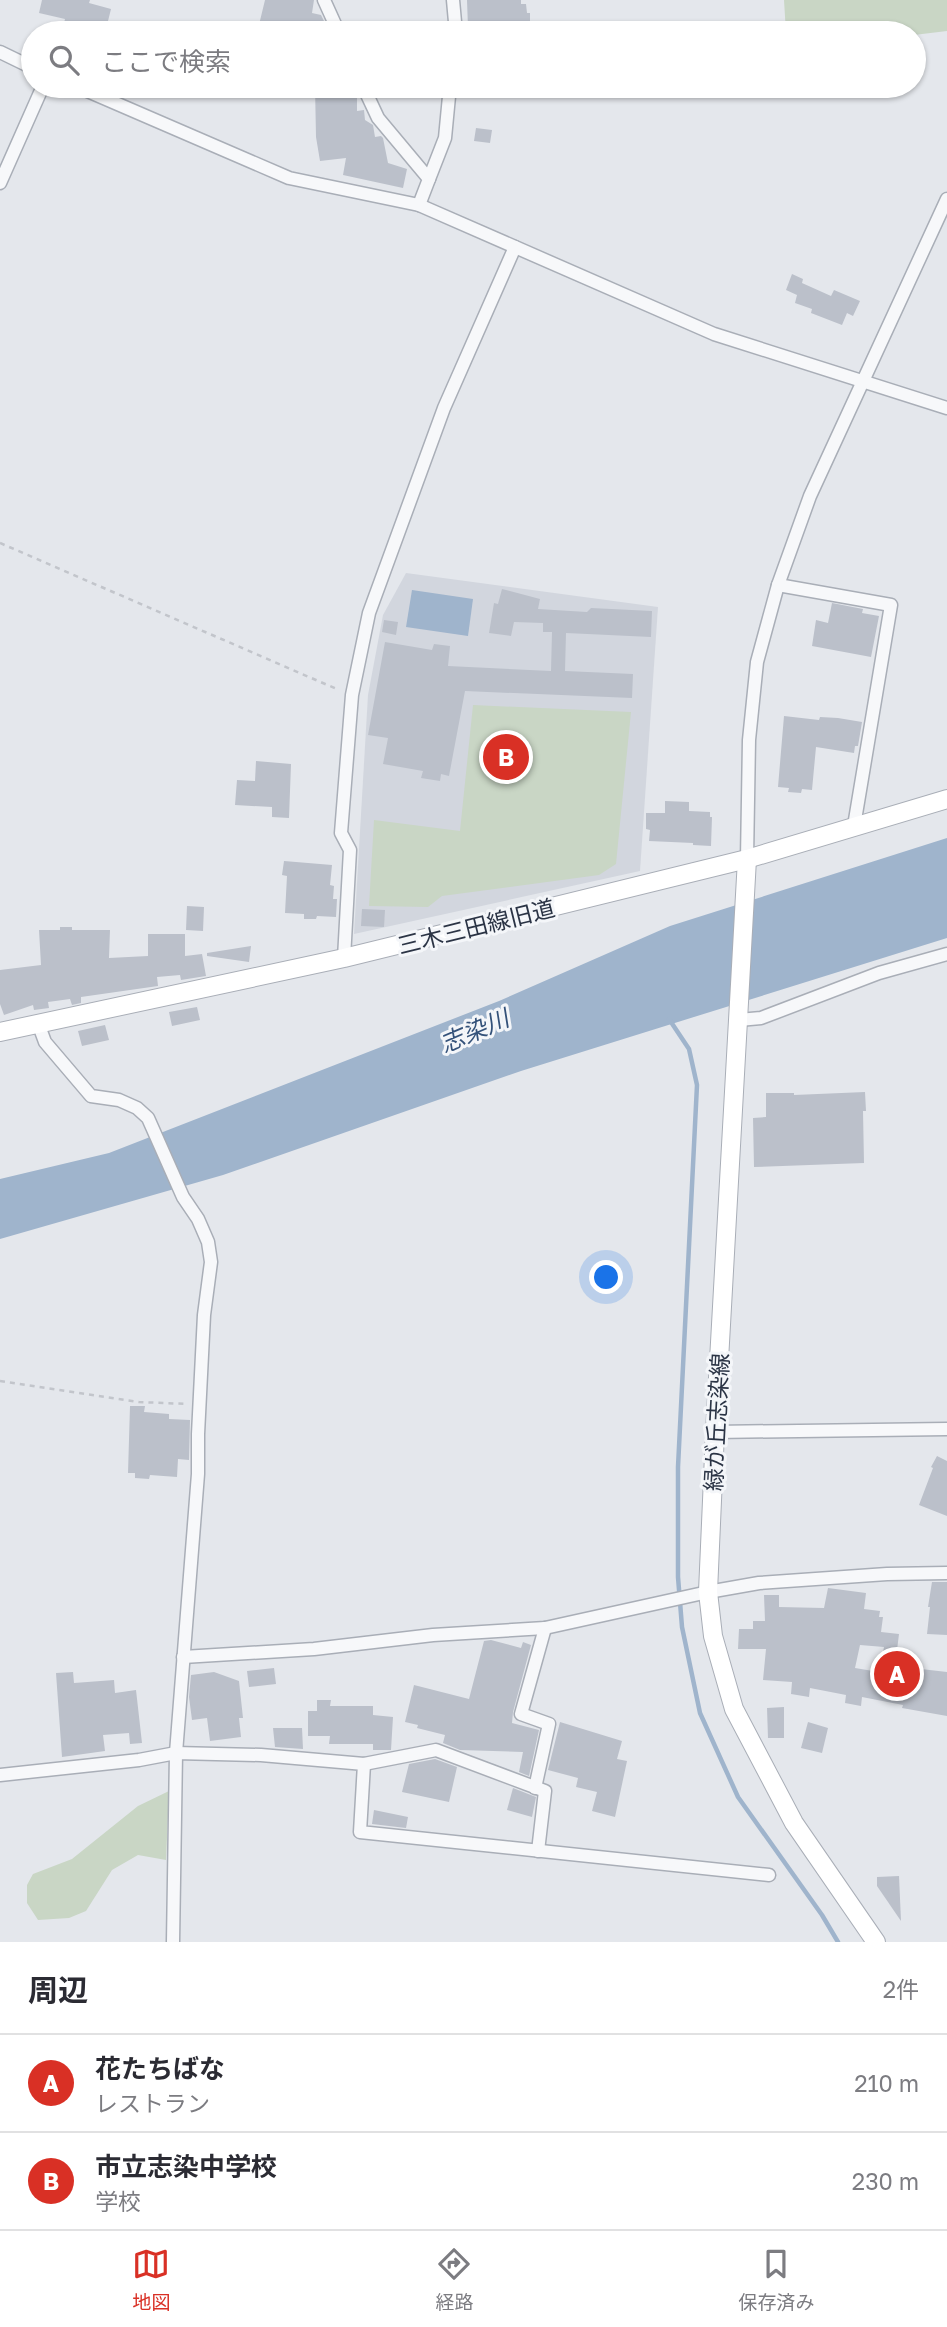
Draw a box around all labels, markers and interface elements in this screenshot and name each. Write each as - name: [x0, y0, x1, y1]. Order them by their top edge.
- search box: [21, 21, 926, 98]
- icon: search: [45, 41, 83, 79]
- text: ここで検索: [101, 46, 231, 77]
- pin: B: [483, 731, 529, 783]
- street label: 三木三田線旧道: [395, 893, 557, 959]
- water label: 志染川: [435, 1001, 516, 1057]
- your location: [589, 1260, 623, 1294]
- street label: 緑が丘志染線: [698, 1352, 734, 1492]
- pin: A: [874, 1648, 920, 1700]
- text: 周辺: [28, 1972, 88, 2008]
- text: 2件: [883, 1975, 919, 2003]
- text: 花たちばな: [95, 2053, 225, 2084]
- text: A: [43, 2069, 59, 2097]
- text: 210 m: [854, 2069, 919, 2097]
- text: レストラン: [95, 2089, 210, 2117]
- text: 市立志染中学校: [95, 2151, 277, 2182]
- text: B: [43, 2167, 59, 2195]
- text: 230 m: [852, 2167, 919, 2195]
- text: 学校: [95, 2187, 141, 2215]
- tab: 地図: [132, 2245, 171, 2314]
- tab: 経路: [435, 2245, 474, 2314]
- tab: 保存済み: [738, 2245, 815, 2314]

